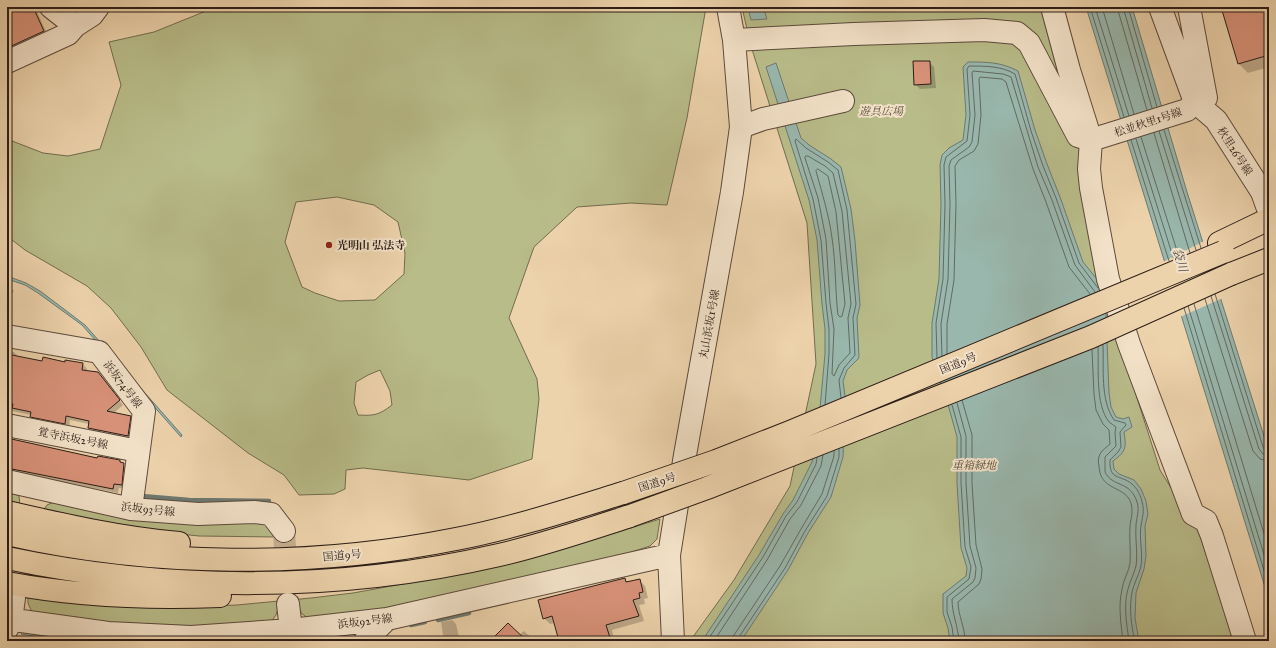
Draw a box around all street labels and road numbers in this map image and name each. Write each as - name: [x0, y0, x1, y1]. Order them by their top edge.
- street label: 松並秋里1号線: [1113, 105, 1184, 140]
- street label: 秋里26号線: [1214, 125, 1255, 178]
- street label: 丸山浜坂1号線: [697, 288, 722, 360]
- street label: 国道9号: [938, 350, 979, 377]
- street label: 浜坂74号線: [101, 358, 145, 410]
- street label: 覚寺浜坂2号線: [37, 425, 109, 452]
- street label: 国道9号: [637, 470, 678, 495]
- street label: 浜坂93号線: [120, 500, 176, 519]
- street label: 国道9号: [322, 547, 362, 564]
- street label: 浜坂92号線: [337, 612, 393, 631]

